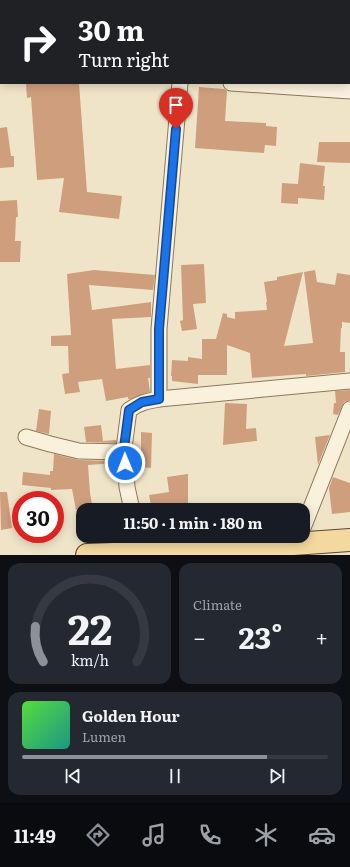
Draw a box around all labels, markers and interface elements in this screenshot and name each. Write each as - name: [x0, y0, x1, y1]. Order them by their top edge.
- text: 30 m: [78, 8, 144, 50]
- icon: right: [12, 16, 64, 68]
- text: Turn right: [78, 46, 169, 73]
- pin: [159, 88, 193, 129]
- icon: arrive: [165, 94, 187, 116]
- position arrow: [104, 442, 146, 484]
- speed limit sign: 30: [12, 491, 64, 543]
- text: 11:50 · 1 min · 180 m: [124, 511, 262, 534]
- text: 22: [67, 595, 112, 657]
- text: Climate: [193, 595, 242, 614]
- text: 23°: [238, 614, 283, 658]
- text: −: [193, 620, 206, 653]
- text: +: [315, 620, 328, 653]
- text: km/h: [70, 648, 109, 669]
- text: Golden Hour: [82, 704, 180, 727]
- text: Lumen: [82, 727, 126, 746]
- icon: previous: [62, 765, 84, 787]
- icon: pause: [164, 765, 186, 787]
- icon: next: [266, 765, 288, 787]
- icon: directions: [84, 821, 112, 849]
- icon: music: [140, 821, 168, 849]
- icon: phone: [196, 821, 224, 849]
- icon: climate: [252, 821, 280, 849]
- icon: car: [308, 821, 336, 849]
- text: 11:49: [14, 822, 56, 849]

